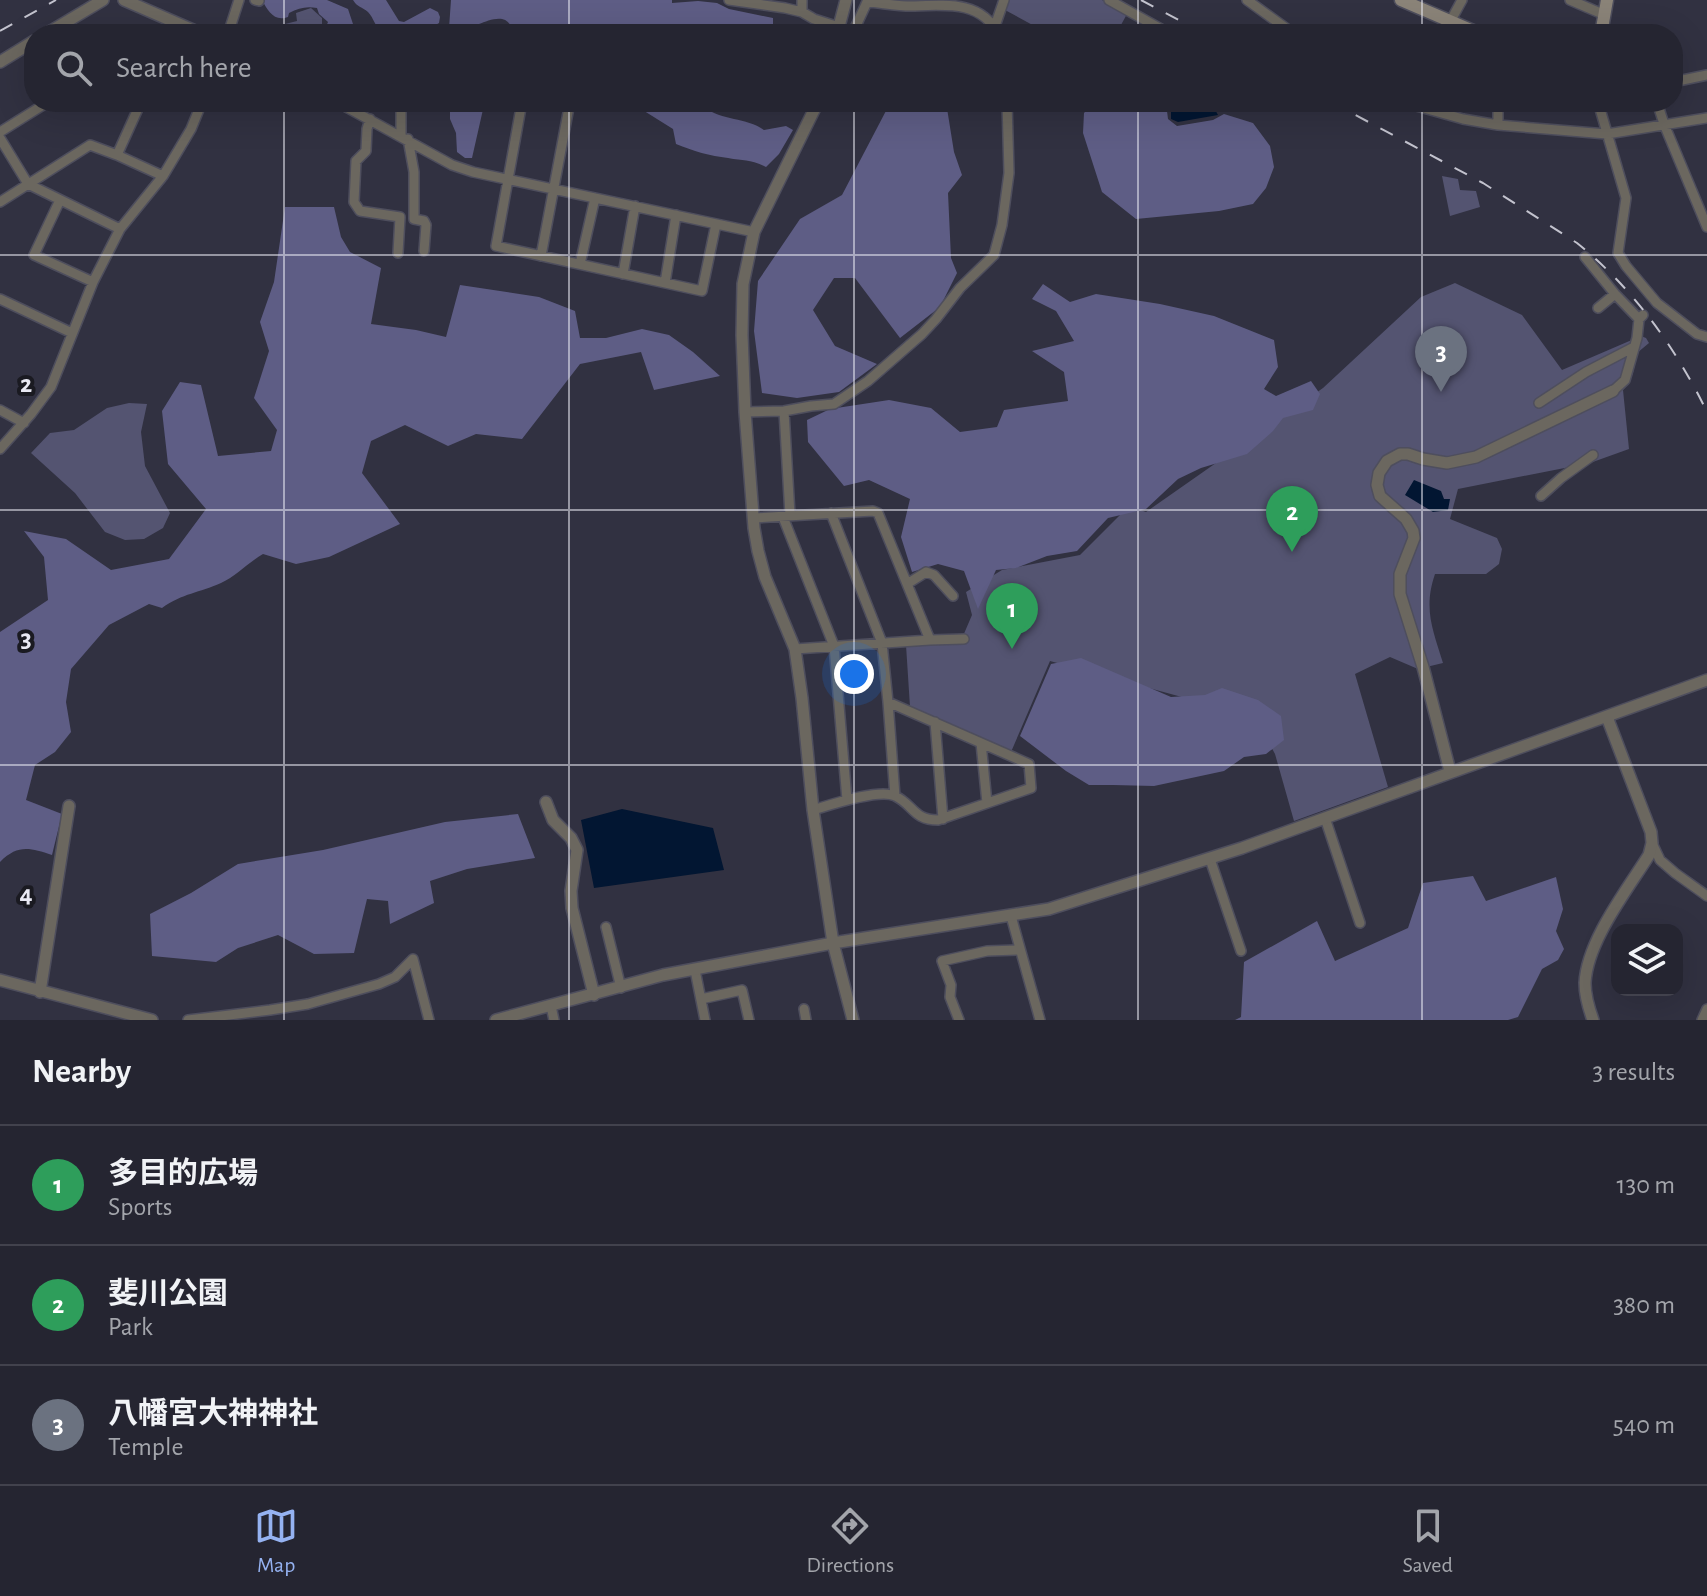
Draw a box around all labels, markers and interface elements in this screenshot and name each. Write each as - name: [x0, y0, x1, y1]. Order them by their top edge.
- search box: [24, 24, 1683, 112]
- icon: search: [52, 46, 96, 90]
- text: Search here: [116, 53, 252, 83]
- pin: 3: [1415, 326, 1467, 392]
- text: 2: [20, 371, 32, 397]
- pin: 2: [1266, 486, 1318, 552]
- pin: 1: [986, 583, 1038, 649]
- text: 3: [20, 626, 32, 652]
- your location: [834, 654, 874, 694]
- text: 4: [19, 881, 33, 907]
- map controls: [1611, 924, 1683, 996]
- button: layers: [1611, 924, 1683, 996]
- text: Nearby: [32, 1055, 131, 1089]
- text: 3 results: [1592, 1059, 1675, 1085]
- text: 多目的広場: [108, 1159, 258, 1189]
- text: 1: [53, 1172, 63, 1198]
- text: 130 m: [1617, 1172, 1675, 1198]
- text: Sports: [108, 1194, 172, 1220]
- text: 斐川公園: [108, 1279, 228, 1309]
- text: 2: [52, 1292, 64, 1318]
- text: 380 m: [1613, 1292, 1675, 1318]
- text: Park: [108, 1314, 153, 1340]
- text: 八幡宮大神神社: [108, 1399, 318, 1429]
- text: 3: [52, 1412, 64, 1438]
- text: 540 m: [1613, 1412, 1675, 1438]
- text: Temple: [108, 1434, 183, 1460]
- tab: Map: [254, 1504, 298, 1578]
- tab: Directions: [806, 1504, 894, 1578]
- tab: Saved: [1402, 1504, 1453, 1578]

